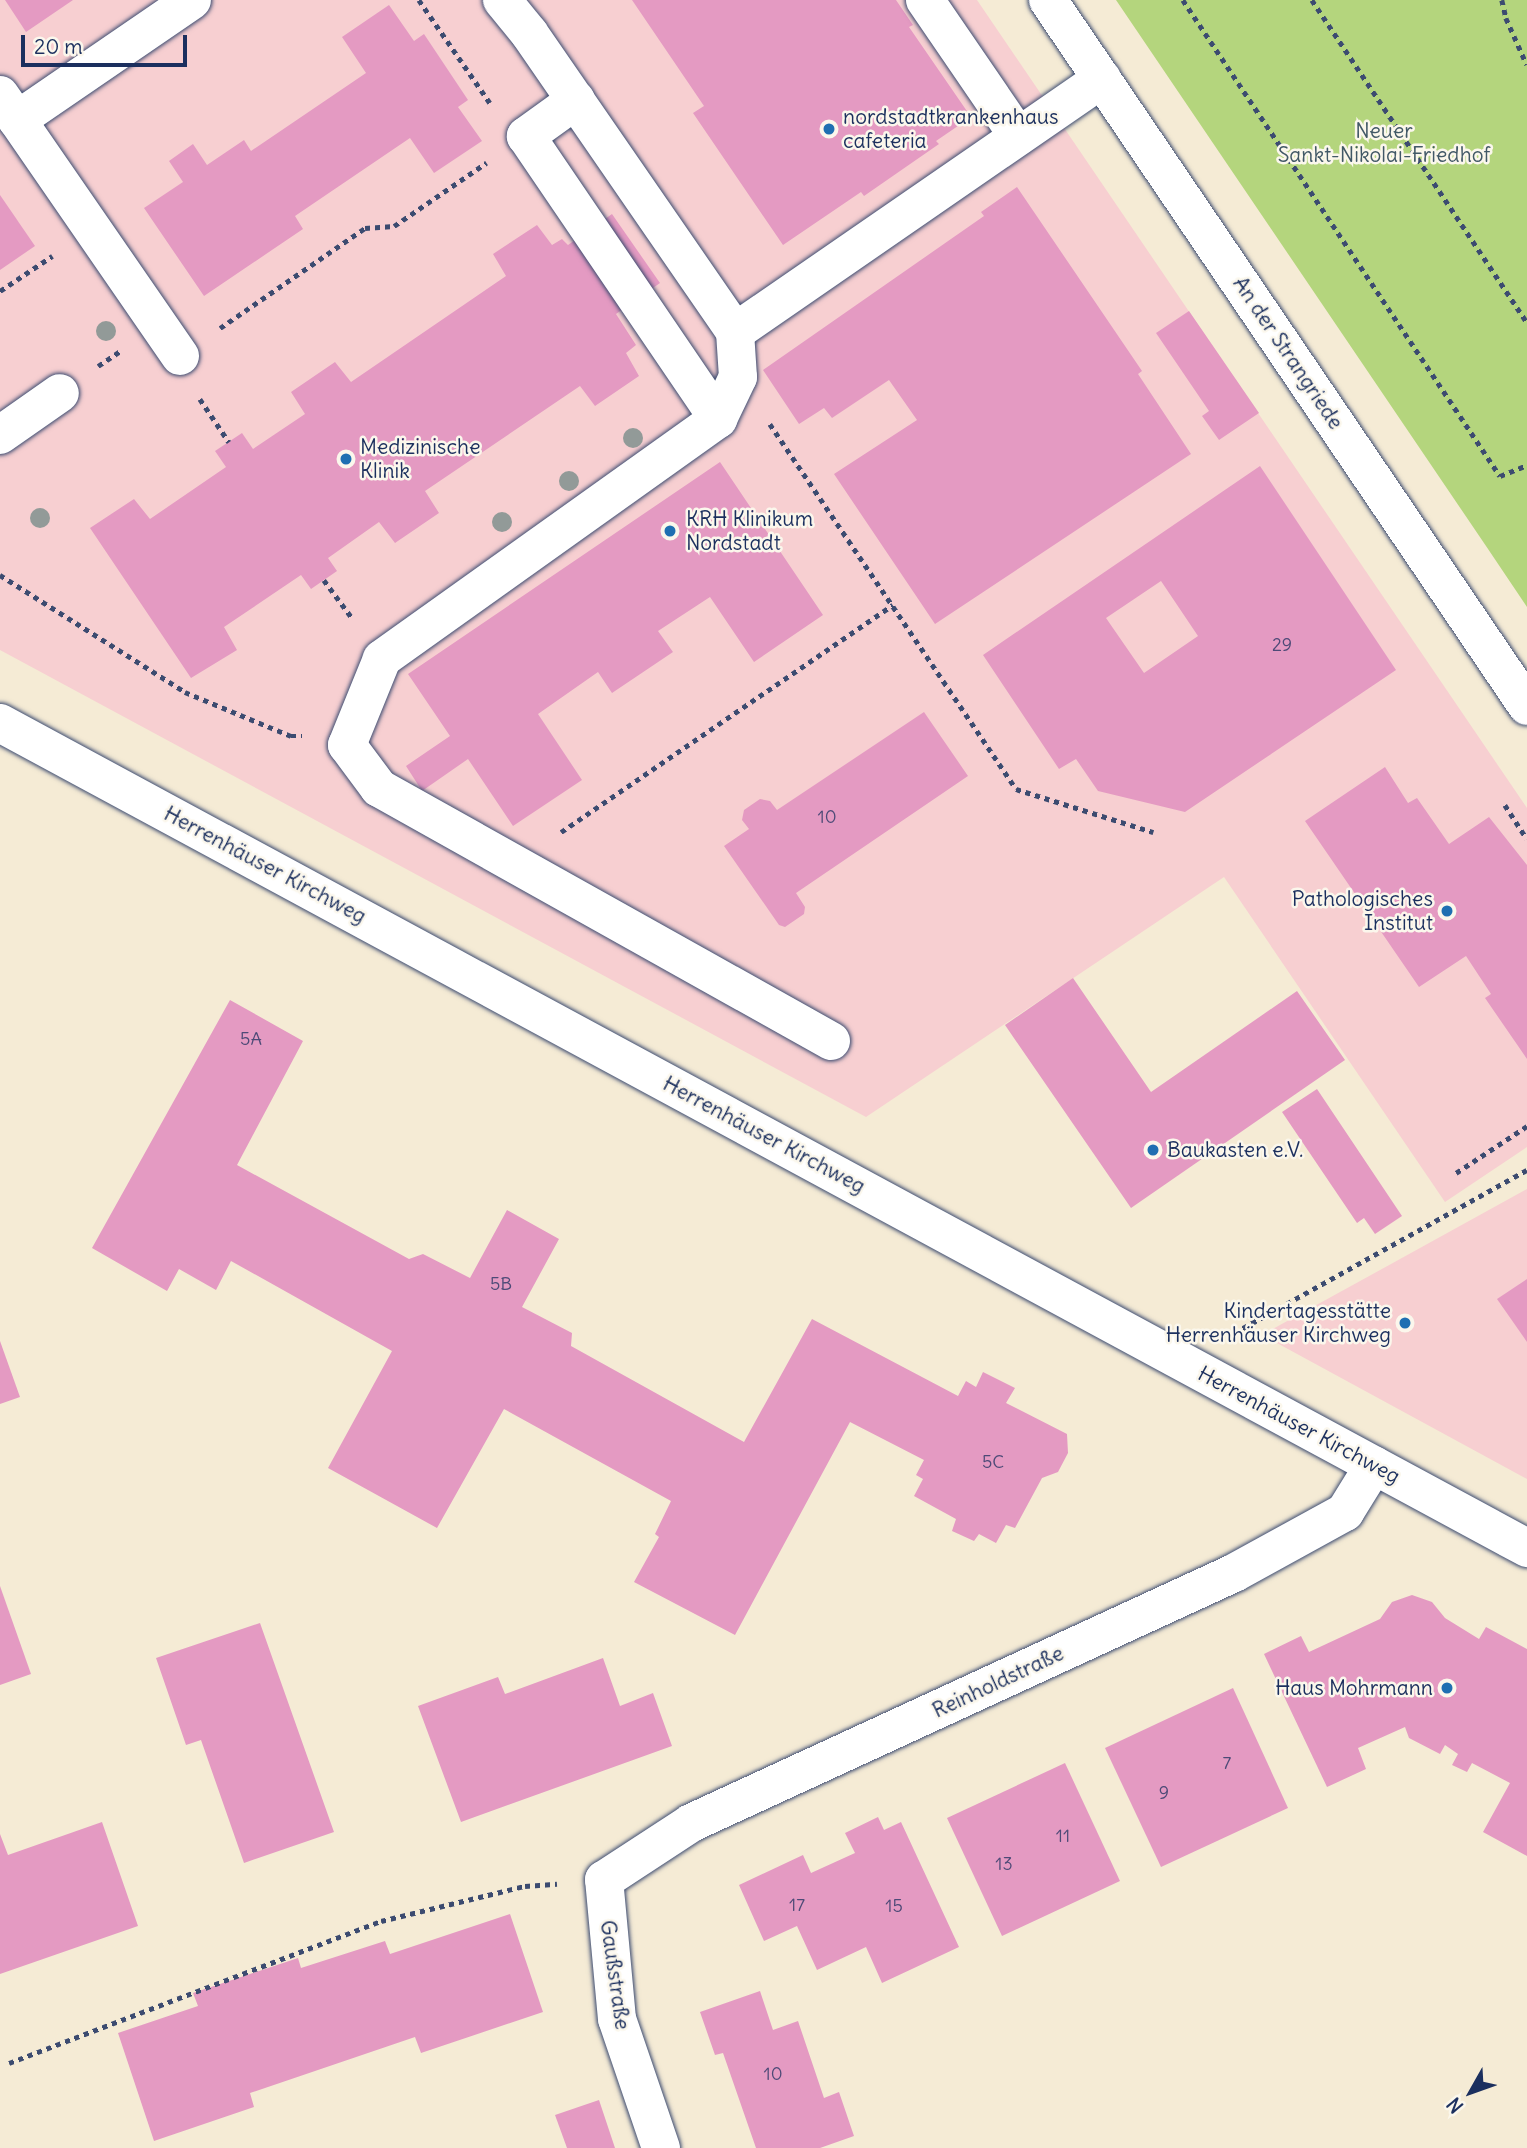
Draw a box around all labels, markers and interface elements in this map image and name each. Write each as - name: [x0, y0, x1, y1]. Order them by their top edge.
- scale bar: [24, 21, 191, 65]
- text: 20 m: [34, 33, 83, 60]
- place label: nordstadtkrankenhaus cafeteria: [843, 104, 1059, 154]
- park label: Neuer Sankt-Nikolai-Friedhof: [1278, 118, 1490, 168]
- marker: nordstadtkrankenhaus cafeteria: [821, 121, 837, 137]
- street label: An der Strangriede: [1228, 272, 1348, 434]
- place label: Medizinische Klinik: [360, 434, 481, 484]
- marker: Medizinische Klinik: [338, 451, 354, 467]
- place label: KRH Klinikum Nordstadt: [686, 506, 813, 556]
- marker: KRH Klinikum Nordstadt: [660, 521, 680, 541]
- house number: 29: [1272, 634, 1292, 656]
- street label: Herrenhäuser Kirchweg: [160, 801, 370, 929]
- house number: 10: [818, 806, 836, 828]
- place label: Pathologisches Institut: [1292, 886, 1433, 936]
- marker: Pathologisches Institut: [1439, 903, 1455, 919]
- house number: 5A: [240, 1028, 262, 1050]
- street label: Herrenhäuser Kirchweg: [659, 1071, 869, 1199]
- place label: Baukasten e.V.: [1167, 1137, 1303, 1163]
- marker: Baukasten e.V.: [1145, 1142, 1161, 1158]
- house number: 5B: [490, 1273, 512, 1295]
- place label: Kindertagesstätte Herrenhäuser Kirchweg: [1166, 1298, 1391, 1348]
- marker: Kindertagesstätte Herrenhäuser Kirchweg: [1397, 1315, 1413, 1331]
- street label: Herrenhäuser Kirchweg: [1194, 1361, 1404, 1489]
- house number: 5C: [982, 1451, 1004, 1473]
- street label: Reinholdstraße: [928, 1641, 1068, 1723]
- place label: Haus Mohrmann: [1275, 1675, 1433, 1701]
- marker: Haus Mohrmann: [1439, 1680, 1455, 1696]
- house number: 7: [1223, 1752, 1231, 1774]
- house number: 9: [1159, 1782, 1169, 1804]
- house number: 11: [1056, 1825, 1070, 1847]
- house number: 13: [995, 1853, 1013, 1875]
- house number: 17: [789, 1894, 805, 1916]
- house number: 15: [885, 1895, 903, 1917]
- street label: Gaußstraße: [595, 1919, 635, 2031]
- north arrow: [1436, 2057, 1506, 2127]
- house number: 10: [764, 2063, 782, 2085]
- text: N: [1442, 2093, 1468, 2118]

